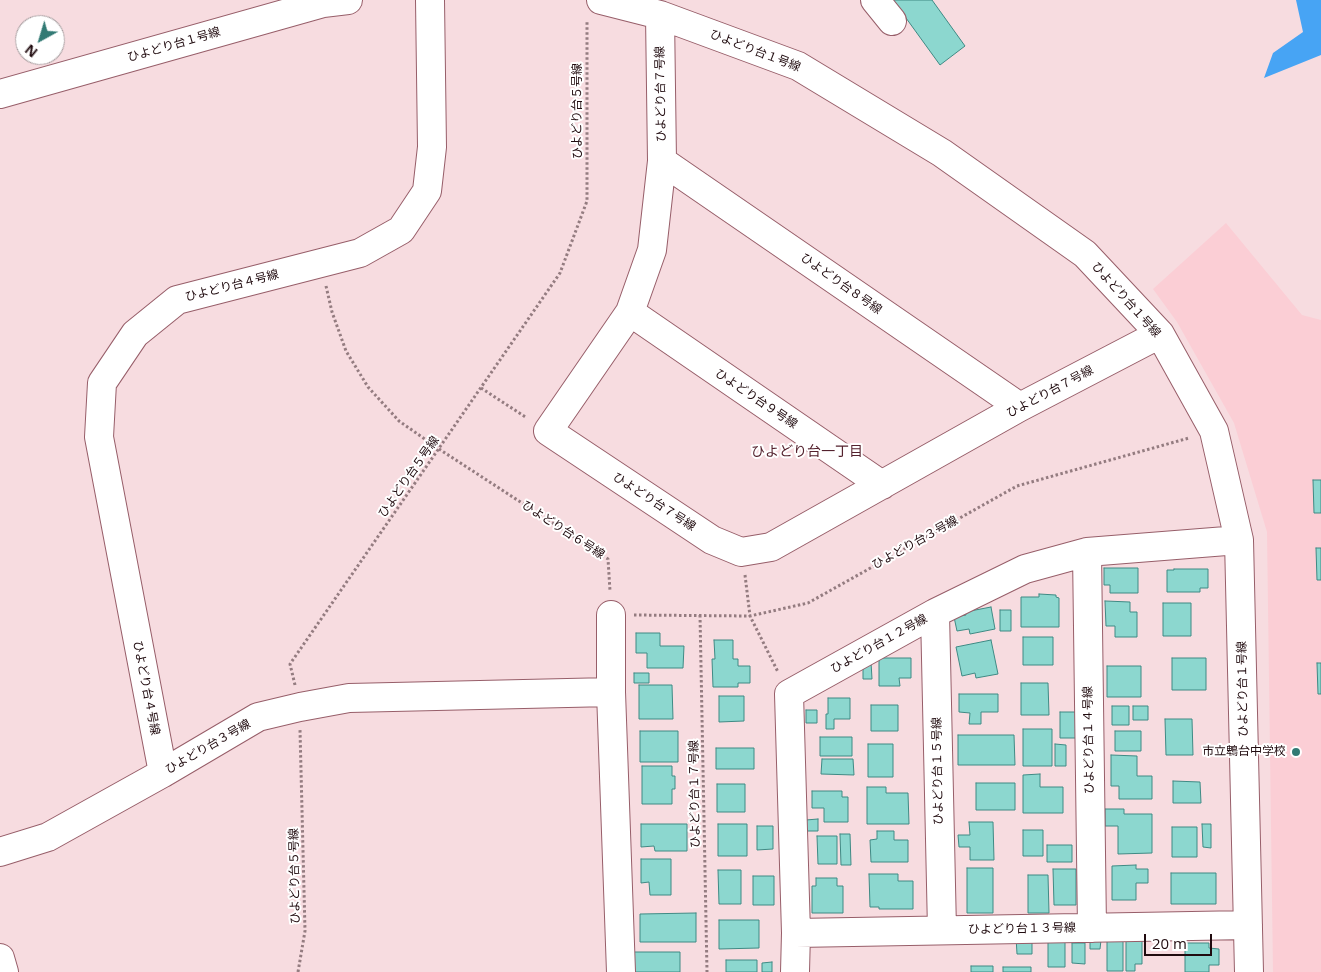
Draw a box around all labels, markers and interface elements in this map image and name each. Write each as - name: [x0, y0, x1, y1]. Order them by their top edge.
- north arrow: [15, 15, 65, 65]
- street label: ひよどり台１号線: [126, 25, 222, 65]
- street label: ひよどり台１号線: [708, 27, 802, 75]
- text: N: [20, 40, 41, 62]
- street label: ひよどり台７号線: [653, 46, 669, 142]
- street label: ひよどり台５号線: [571, 63, 585, 159]
- street label: ひよどり台８号線: [798, 251, 884, 317]
- street label: ひよどり台１号線: [1089, 260, 1163, 340]
- street label: ひよどり台４号線: [184, 267, 280, 305]
- street label: ひよどり台７号線: [1004, 363, 1096, 421]
- street label: ひよどり台９号線: [712, 366, 800, 432]
- street label: ひよどり台５号線: [376, 434, 442, 520]
- district label: ひよどり台一丁目: [751, 444, 863, 460]
- street label: ひよどり台７号線: [610, 470, 698, 534]
- street label: ひよどり台６号線: [519, 498, 607, 562]
- street label: ひよどり台３号線: [870, 513, 960, 573]
- street label: ひよどり台１２号線: [828, 612, 930, 676]
- street label: ひよどり台４号線: [130, 640, 162, 736]
- street label: ひよどり台１号線: [1235, 641, 1251, 737]
- street label: ひよどり台１４号線: [1081, 686, 1097, 794]
- street label: ひよどり台３号線: [163, 717, 253, 777]
- street label: ひよどり台１５号線: [930, 717, 946, 825]
- street label: ひよどり台１７号線: [687, 740, 703, 848]
- place label: 市立鵯台中学校: [1202, 745, 1286, 759]
- marker: 市立鵯台中学校: [1290, 746, 1302, 758]
- street label: ひよどり台５号線: [287, 828, 303, 924]
- street label: ひよどり台１３号線: [968, 921, 1076, 937]
- scale bar: [1146, 924, 1214, 956]
- text: 20 m: [1152, 933, 1187, 953]

